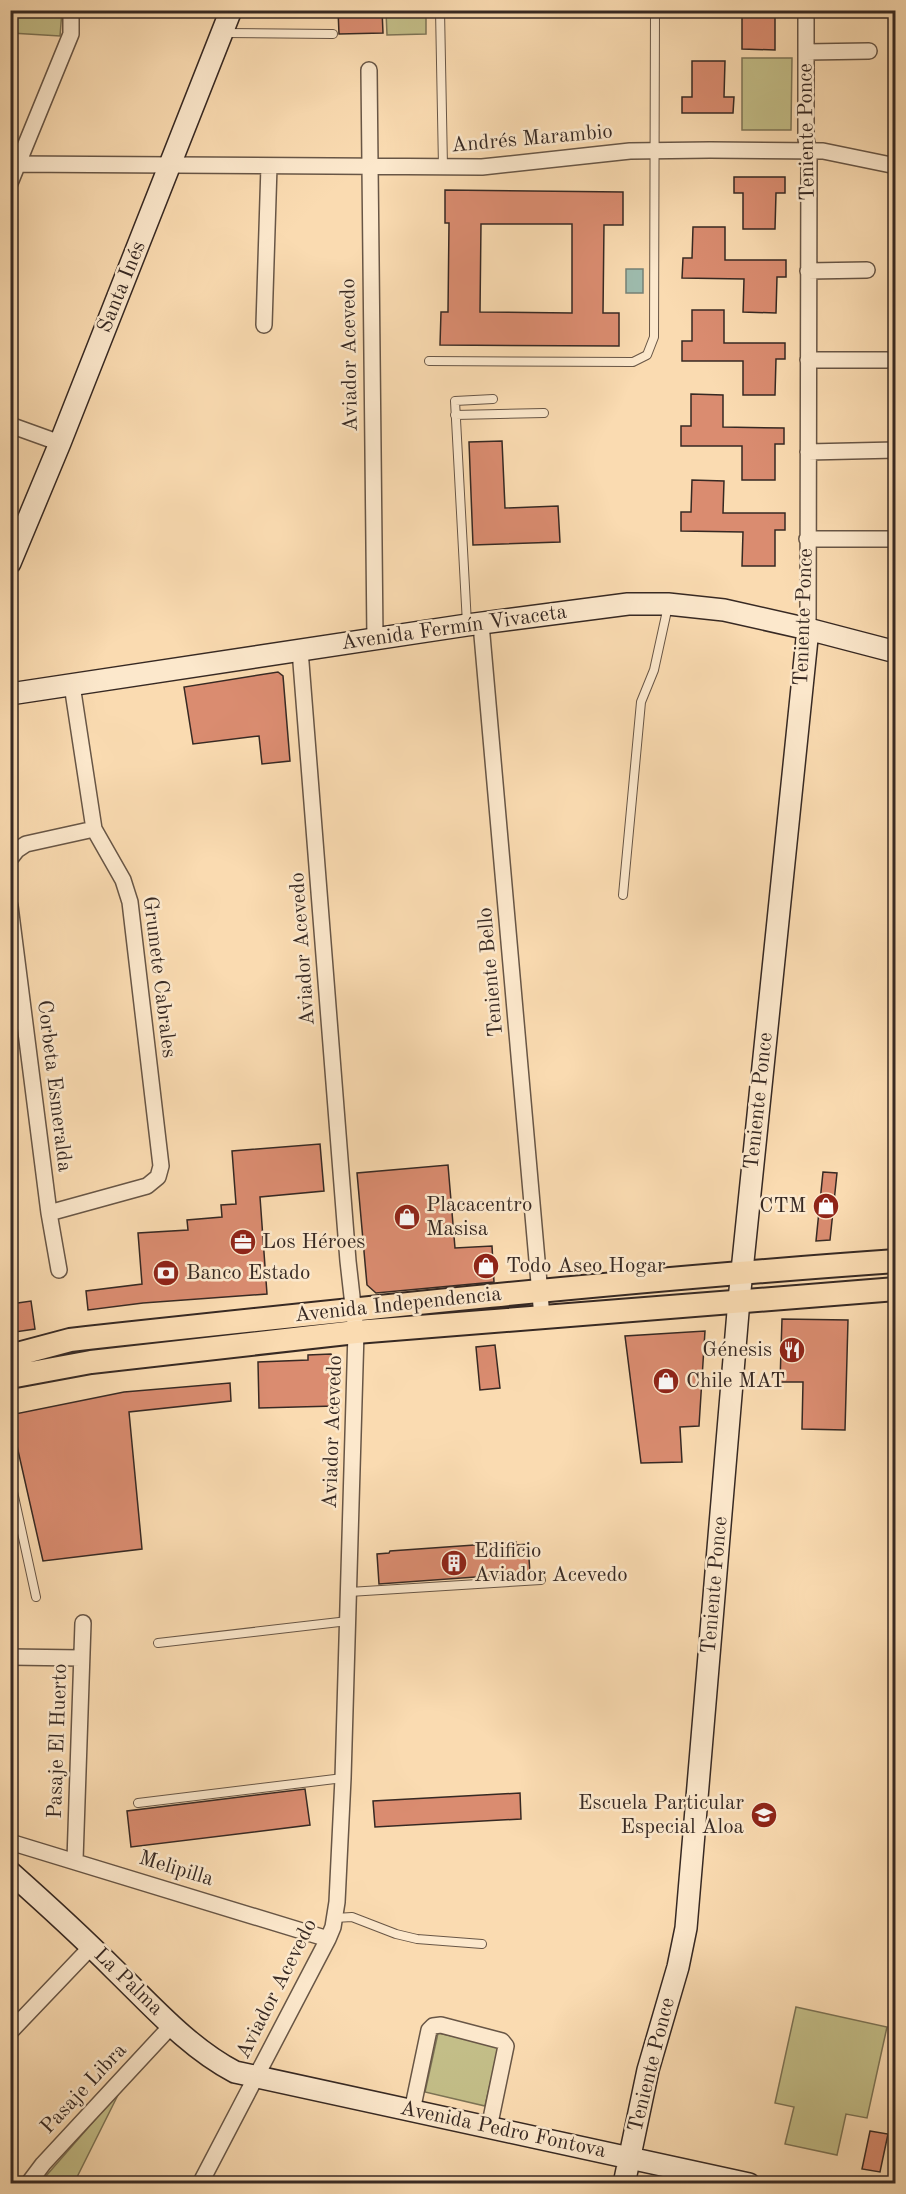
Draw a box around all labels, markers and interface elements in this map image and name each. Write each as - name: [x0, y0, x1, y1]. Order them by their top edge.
- street label: Teniente Ponce: [795, 63, 819, 201]
- street label: Andrés Marambio: [450, 121, 614, 157]
- street label: Santa Inés: [94, 238, 150, 336]
- street label: Aviador Acevedo: [338, 278, 362, 432]
- street label: Teniente Ponce: [791, 548, 817, 686]
- street label: Avenida Fermín Vivaceta: [340, 602, 568, 654]
- street label: Aviador Acevedo: [287, 872, 319, 1026]
- street label: Grumete Cabrales: [139, 895, 179, 1059]
- street label: Teniente Bello: [475, 906, 507, 1038]
- street label: Corbeta Esmeralda: [33, 999, 75, 1173]
- street label: Teniente Ponce: [741, 1031, 777, 1171]
- shop icon: CTM: [811, 1191, 841, 1221]
- place label: Placacentro Masisa: [426, 1195, 532, 1240]
- place label: CTM: [759, 1196, 806, 1217]
- shop icon: Placacentro Masisa: [392, 1202, 422, 1232]
- office icon: Los Héroes: [228, 1227, 258, 1257]
- place label: Los Héroes: [262, 1232, 366, 1253]
- shop icon: Todo Aseo Hogar: [471, 1251, 501, 1281]
- place label: Todo Aseo Hogar: [506, 1256, 666, 1277]
- bank icon: Banco Estado: [151, 1258, 181, 1288]
- place label: Banco Estado: [186, 1263, 310, 1284]
- street label: Avenida Independencia: [293, 1284, 503, 1326]
- restaurant icon: Génesis: [777, 1335, 807, 1365]
- place label: Génesis: [702, 1340, 772, 1361]
- street label: Aviador Acevedo: [320, 1355, 346, 1509]
- shop icon: Chile MAT: [651, 1366, 681, 1396]
- place label: Chile MAT: [686, 1371, 785, 1392]
- street label: Teniente Ponce: [699, 1515, 731, 1655]
- place label: Edificio Aviador Acevedo: [474, 1541, 628, 1586]
- building icon: Edificio Aviador Acevedo: [439, 1548, 469, 1578]
- street label: Pasaje El Huerto: [45, 1663, 71, 1819]
- place label: Escuela Particular Especial Aloa: [578, 1793, 744, 1838]
- school or university icon: Escuela Particular Especial Aloa: [749, 1800, 779, 1830]
- street label: Melipilla: [136, 1848, 216, 1890]
- street label: Aviador Acevedo: [233, 1916, 321, 2062]
- street label: La Palma: [89, 1944, 167, 2020]
- street label: Teniente Ponce: [625, 1996, 679, 2134]
- street label: Pasaje Libra: [37, 2040, 131, 2138]
- street label: Avenida Pedro Fontova: [398, 2098, 608, 2162]

